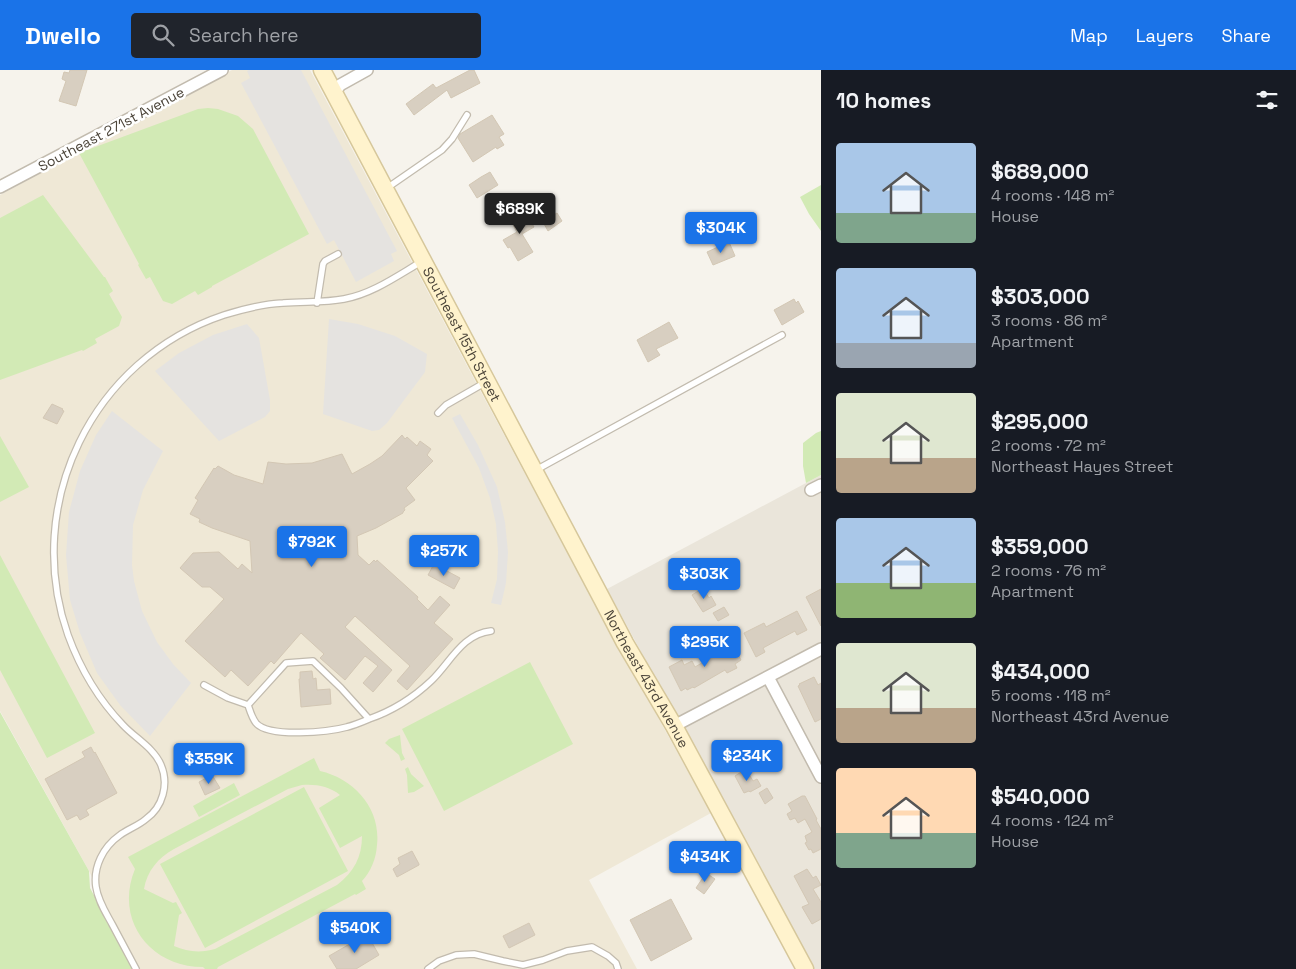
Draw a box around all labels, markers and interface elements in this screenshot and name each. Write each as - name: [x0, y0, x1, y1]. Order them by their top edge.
- search box: [131, 13, 481, 58]
- text: Dwello: [25, 20, 101, 51]
- icon: search: [149, 21, 177, 49]
- text: Search here: [189, 23, 299, 48]
- text: Map: [1070, 24, 1108, 47]
- text: Layers: [1136, 24, 1193, 47]
- text: Share: [1221, 24, 1271, 47]
- street label: Southeast 271st Avenue: [35, 83, 187, 175]
- icon: filters: [1253, 86, 1281, 114]
- text: 10 homes: [836, 87, 931, 114]
- text: $689,000: [991, 158, 1089, 185]
- icon: home: [876, 163, 936, 223]
- text: 4 rooms · 148 m²: [991, 185, 1114, 206]
- pin: $689K: [485, 192, 555, 235]
- text: $689K: [495, 198, 545, 219]
- text: House: [991, 206, 1039, 227]
- pin: $304K: [686, 212, 756, 254]
- text: $304K: [696, 217, 746, 238]
- street label: Southeast 15th Street: [419, 264, 505, 405]
- text: $303,000: [991, 283, 1090, 310]
- icon: home: [876, 288, 936, 348]
- text: 3 rooms · 86 m²: [991, 310, 1107, 331]
- text: Apartment: [991, 331, 1074, 352]
- text: $295,000: [991, 408, 1088, 435]
- icon: home: [876, 413, 936, 473]
- text: 2 rooms · 72 m²: [991, 435, 1106, 456]
- text: Northeast Hayes Street: [991, 456, 1173, 477]
- pin: $792K: [277, 526, 347, 568]
- text: $792K: [288, 531, 336, 552]
- text: $359,000: [991, 533, 1089, 560]
- pin: $257K: [409, 534, 479, 577]
- icon: home: [876, 538, 936, 598]
- text: $257K: [420, 540, 468, 561]
- pin: $303K: [669, 558, 739, 600]
- text: 2 rooms · 76 m²: [991, 560, 1106, 581]
- text: $303K: [679, 563, 729, 584]
- text: Apartment: [991, 581, 1074, 602]
- street label: Northeast 43rd Avenue: [600, 607, 693, 751]
- pin: $295K: [670, 626, 740, 668]
- text: $295K: [681, 631, 729, 652]
- text: $434,000: [991, 658, 1090, 685]
- icon: home: [876, 663, 936, 723]
- text: 5 rooms · 118 m²: [991, 685, 1111, 706]
- text: Northeast 43rd Avenue: [991, 706, 1169, 727]
- pin: $234K: [712, 740, 782, 782]
- pin: $359K: [174, 742, 244, 785]
- text: $234K: [722, 745, 772, 766]
- text: $359K: [185, 748, 233, 769]
- text: $540,000: [991, 783, 1090, 810]
- icon: home: [876, 788, 936, 848]
- text: 4 rooms · 124 m²: [991, 810, 1114, 831]
- text: House: [991, 831, 1039, 852]
- pin: $434K: [670, 840, 740, 883]
- text: $434K: [680, 846, 730, 867]
- pin: $540K: [320, 912, 390, 954]
- text: $540K: [330, 917, 380, 938]

